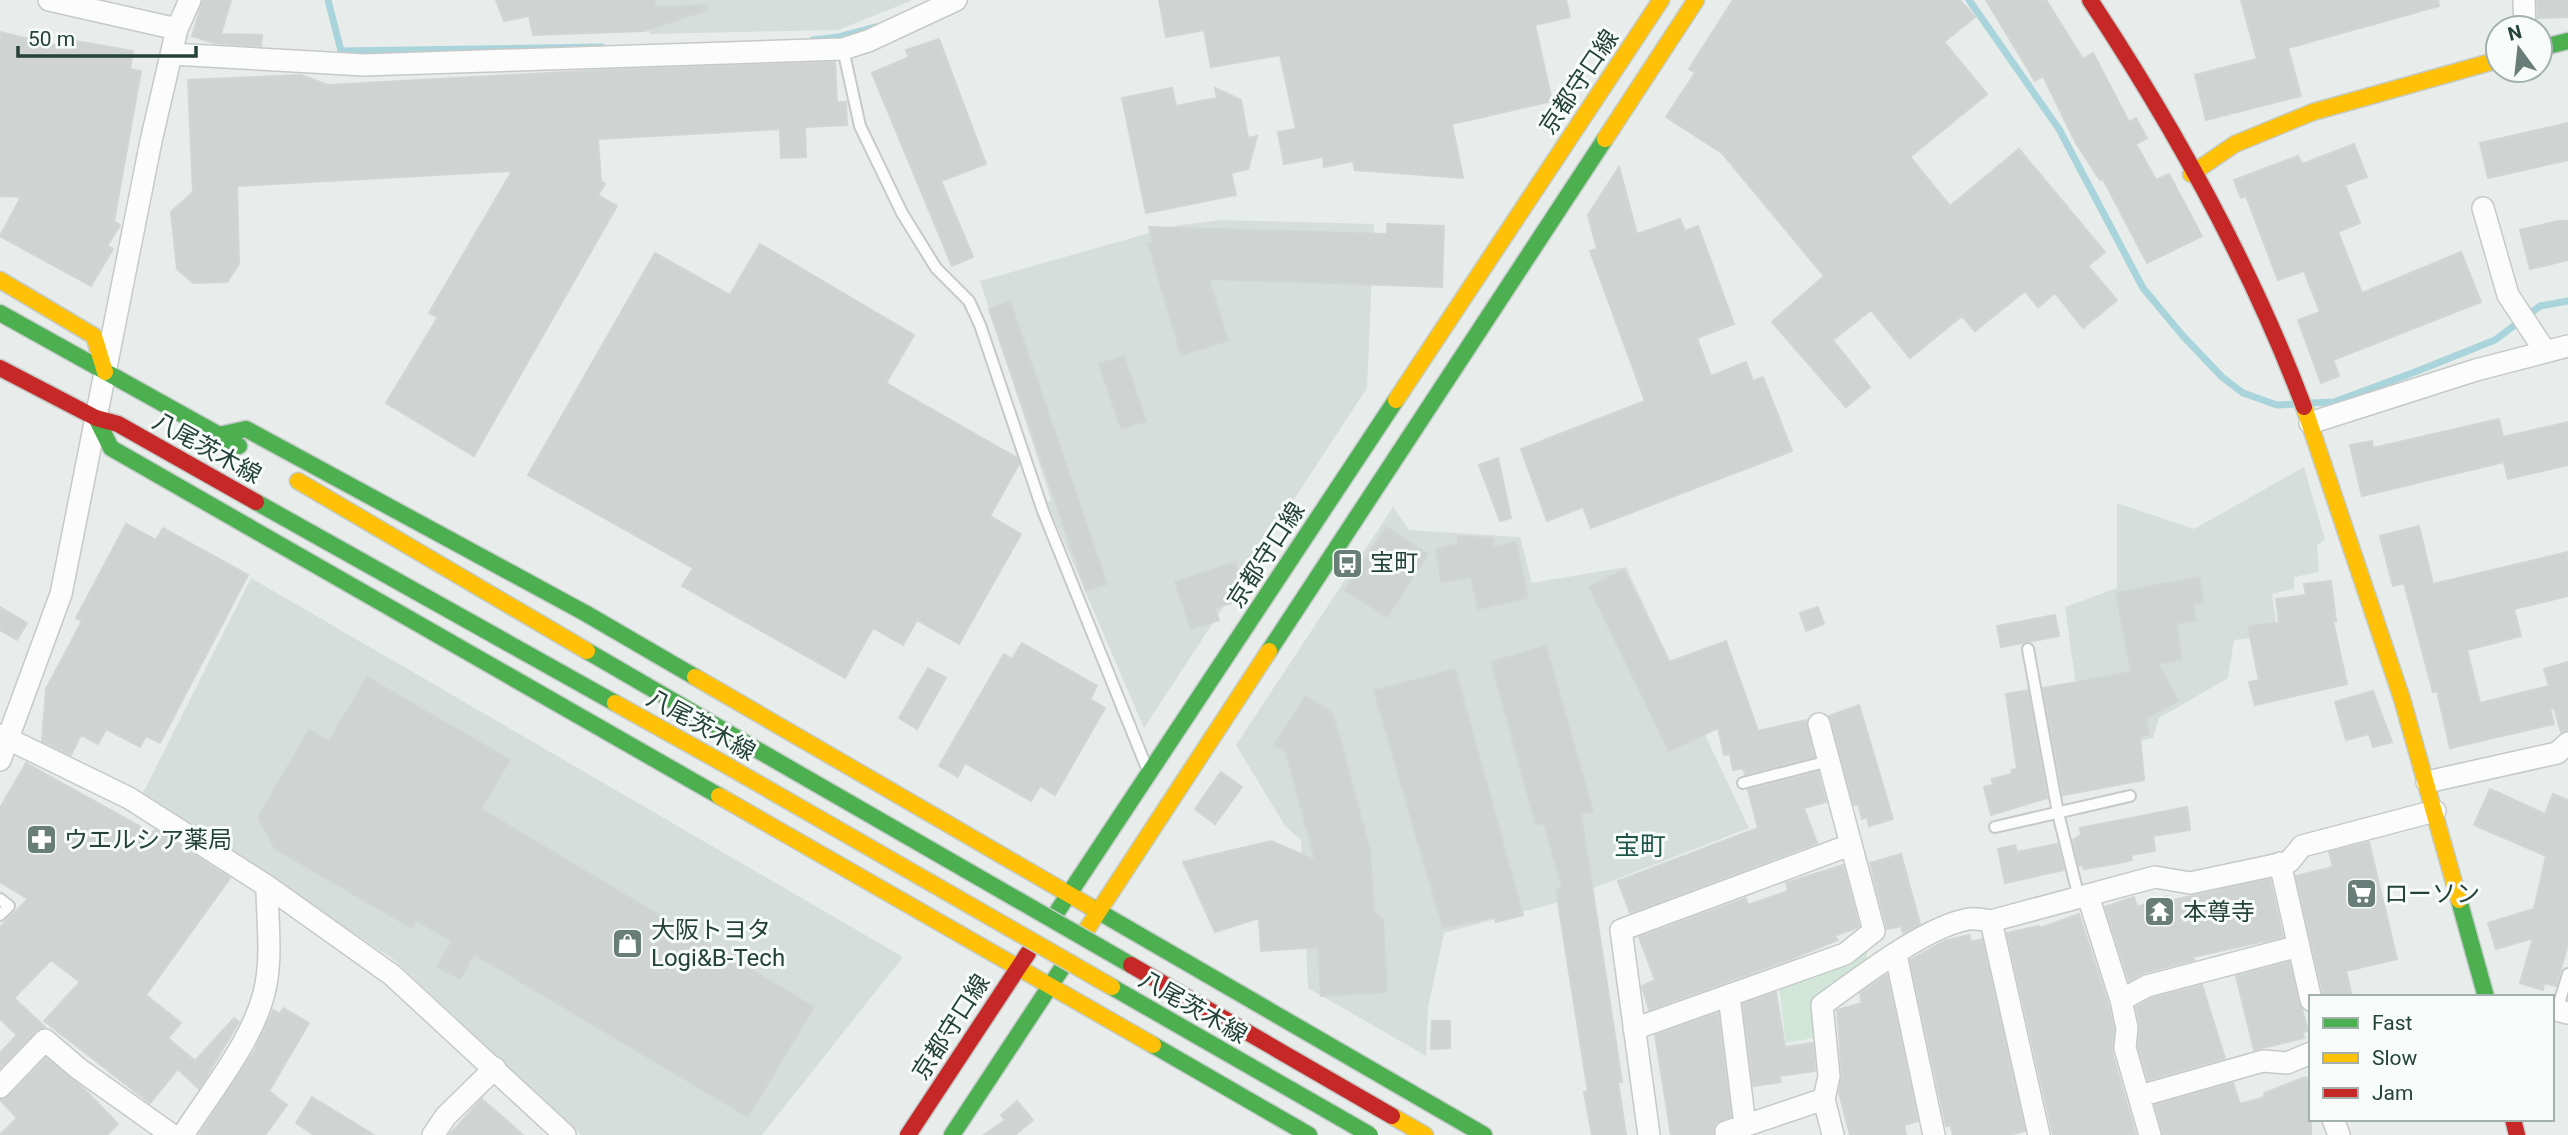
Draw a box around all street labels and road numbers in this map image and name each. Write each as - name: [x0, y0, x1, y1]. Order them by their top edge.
- street label: 京都守口線: [1534, 24, 1624, 140]
- street label: 八尾茨木線: [148, 407, 266, 489]
- street label: 京都守口線: [1222, 497, 1310, 613]
- street label: 八尾茨木線: [642, 684, 760, 766]
- street label: 八尾茨木線: [1134, 965, 1252, 1049]
- street label: 京都守口線: [907, 969, 995, 1085]

